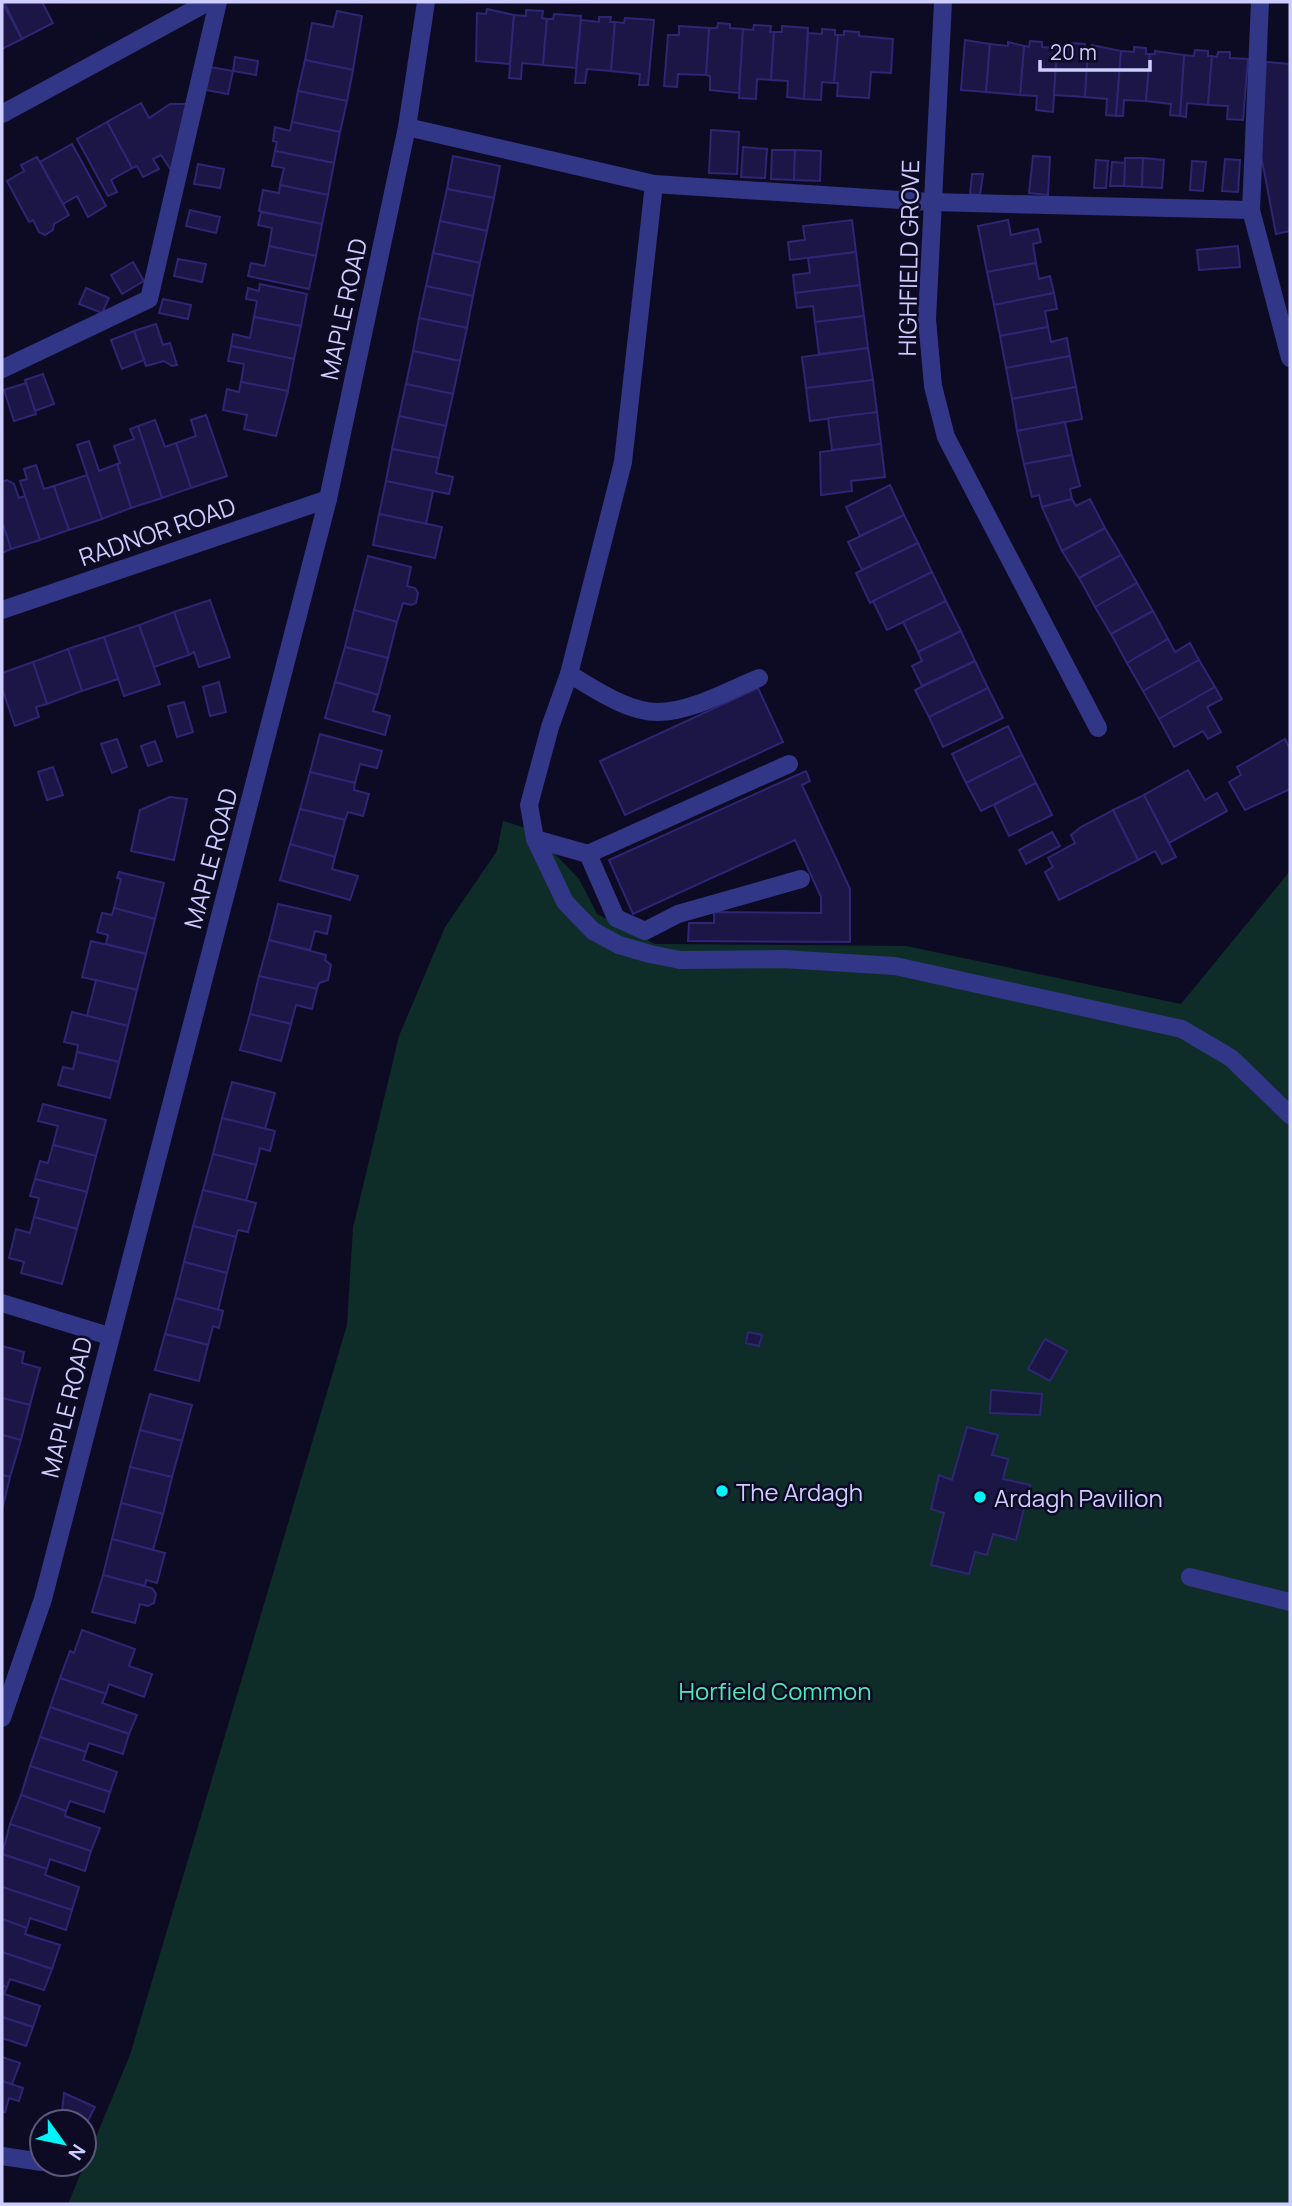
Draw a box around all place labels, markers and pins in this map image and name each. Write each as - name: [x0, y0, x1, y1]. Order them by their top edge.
- place label: The Ardagh: [736, 1475, 863, 1508]
- place label: Ardagh Pavilion: [994, 1481, 1163, 1514]
- marker: The Ardagh: [714, 1483, 730, 1499]
- marker: Ardagh Pavilion: [972, 1489, 988, 1505]

